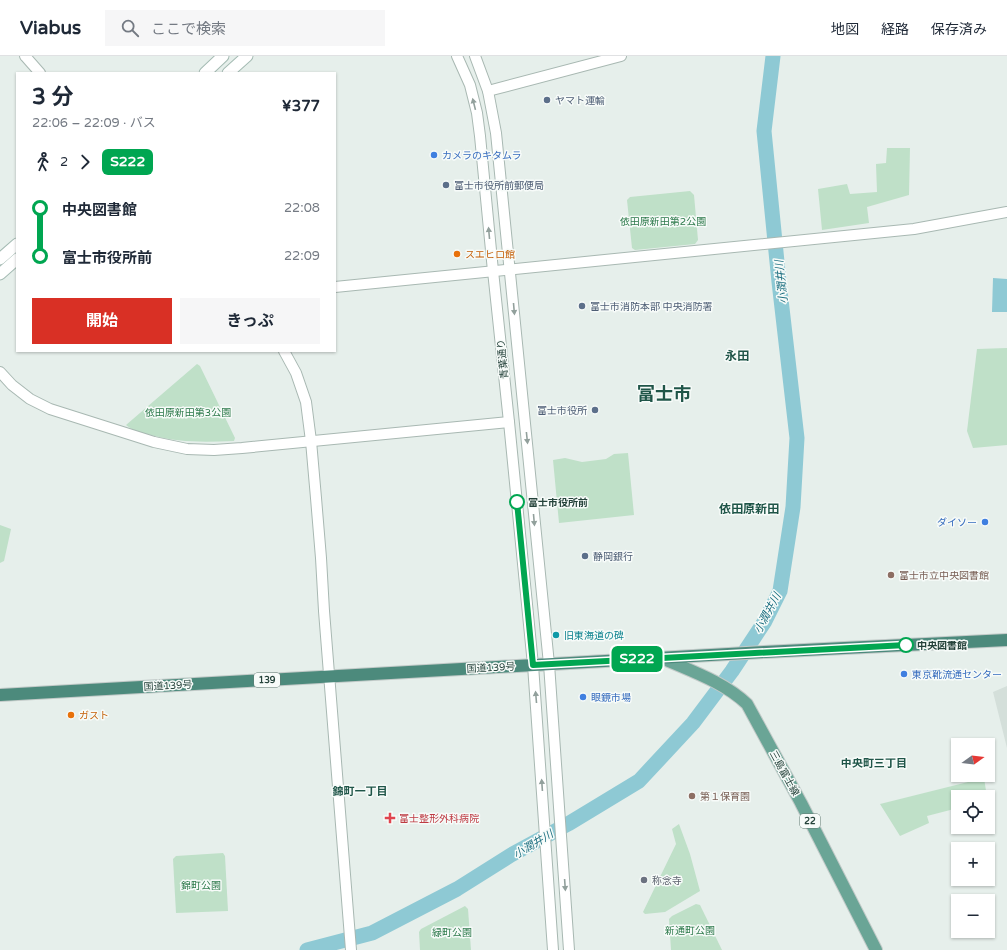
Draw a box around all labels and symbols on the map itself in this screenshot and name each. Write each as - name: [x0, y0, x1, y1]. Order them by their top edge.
- marker: ヤマト運輸: [542, 95, 552, 105]
- place label: ヤマト運輸: [555, 95, 605, 107]
- one-way arrow: [471, 97, 477, 110]
- marker: カメラのキタムラ: [429, 150, 439, 160]
- place label: カメラのキタムラ: [442, 150, 522, 162]
- marker: 富士市役所前郵便局: [441, 180, 451, 190]
- place label: 富士市役所前郵便局: [454, 180, 544, 192]
- park label: 依田原新田第2公園: [620, 216, 706, 228]
- one-way arrow: [486, 227, 492, 239]
- marker: スエヒロ館: [452, 249, 462, 259]
- place label: スエヒロ館: [465, 249, 515, 261]
- water label: 小潤井川: [773, 258, 790, 305]
- marker: 富士市消防本部 中央消防署: [577, 301, 587, 311]
- place label: 富士市消防本部 中央消防署: [590, 301, 713, 313]
- one-way arrow: [511, 303, 517, 315]
- street label: 青葉通り: [495, 338, 511, 379]
- district label: 永田: [725, 349, 749, 363]
- district label: 富士市: [637, 383, 691, 405]
- place label: 富士市役所: [537, 405, 587, 417]
- marker: 富士市役所: [590, 405, 600, 415]
- park label: 依田原新田第3公園: [145, 407, 231, 419]
- one-way arrow: [524, 432, 530, 444]
- marker: 富士市役所前: [509, 494, 525, 510]
- place label: 富士市役所前: [528, 497, 588, 509]
- district label: 依田原新田: [719, 502, 779, 516]
- one-way arrow: [531, 514, 538, 527]
- place label: ダイソー: [937, 517, 977, 529]
- marker: ダイソー: [980, 517, 990, 527]
- marker: 静岡銀行: [580, 551, 590, 561]
- place label: 静岡銀行: [593, 551, 633, 563]
- marker: 富士市立中央図書館: [886, 570, 896, 580]
- place label: 富士市立中央図書館: [899, 570, 989, 582]
- water label: 小潤井川: [751, 590, 784, 636]
- marker: 旧東海道の碑: [551, 630, 561, 640]
- place label: 旧東海道の碑: [564, 630, 624, 642]
- marker: 中央図書館: [898, 637, 914, 653]
- place label: 中央図書館: [917, 640, 967, 652]
- line badge: S222: [609, 646, 665, 672]
- street label: 国道139号: [466, 661, 516, 675]
- marker: 東京靴流通センター: [899, 669, 909, 679]
- place label: 東京靴流通センター: [912, 669, 1002, 681]
- road number: 139: [254, 673, 280, 687]
- street label: 国道139号: [143, 679, 193, 693]
- one-way arrow: [532, 691, 539, 703]
- marker: 眼鏡市場: [578, 692, 588, 702]
- place label: 眼鏡市場: [591, 692, 631, 704]
- marker: ガスト: [66, 710, 76, 720]
- place label: ガスト: [79, 710, 109, 722]
- north arrow: [951, 738, 995, 782]
- street label: 三島富士線: [767, 749, 801, 798]
- district label: 中央町三丁目: [841, 757, 907, 770]
- one-way arrow: [539, 779, 546, 791]
- district label: 錦町一丁目: [333, 785, 388, 798]
- marker: 第１保育園: [687, 791, 697, 801]
- place label: 第１保育園: [700, 791, 750, 803]
- marker: 富士整形外科病院: [384, 812, 396, 824]
- place label: 富士整形外科病院: [399, 813, 479, 825]
- road number: 22: [800, 814, 820, 828]
- water label: 小潤井川: [511, 827, 556, 861]
- marker: 称念寺: [639, 875, 649, 885]
- place label: 称念寺: [652, 875, 682, 887]
- one-way arrow: [562, 879, 568, 892]
- park label: 錦町公園: [181, 880, 221, 892]
- park label: 新通町公園: [665, 925, 715, 937]
- park label: 緑町公園: [432, 927, 472, 939]

